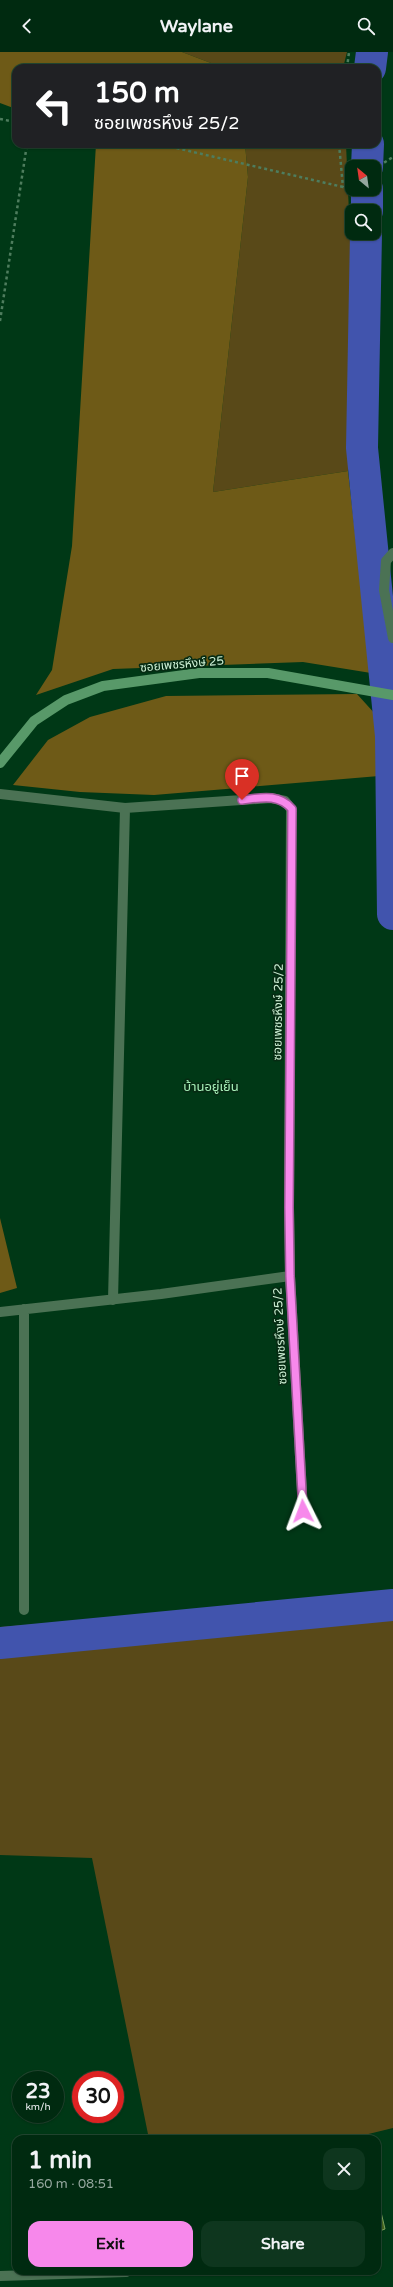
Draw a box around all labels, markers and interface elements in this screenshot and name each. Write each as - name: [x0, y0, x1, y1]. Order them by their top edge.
- icon: back: [16, 15, 38, 37]
- text: Waylane: [160, 15, 233, 37]
- icon: search: [355, 15, 377, 37]
- text: 150 m: [94, 76, 180, 110]
- icon: left: [28, 80, 80, 132]
- text: ซอยเพชรหึงษ์ 25/2: [94, 112, 240, 134]
- north arrow: [345, 160, 381, 196]
- map controls: [345, 160, 381, 240]
- button: search: [345, 204, 381, 240]
- street label: ซอยเพชรหึงษ์ 25: [139, 653, 225, 675]
- pin: [225, 759, 259, 800]
- icon: arrive: [231, 765, 253, 787]
- street label: ซอยเพชรหึงษ์ 25/2: [270, 963, 286, 1061]
- district label: บ้านอยู่เย็น: [183, 1079, 239, 1095]
- street label: ซอยเพชรหึงษ์ 25/2: [270, 1287, 290, 1385]
- position arrow: [282, 1490, 324, 1532]
- speed limit sign: 30: [72, 2071, 124, 2123]
- text: 23: [25, 2080, 51, 2104]
- text: km/h: [25, 2101, 51, 2113]
- text: 1 min: [28, 2146, 92, 2175]
- button: close: [323, 2148, 365, 2190]
- text: 160 m · 08:51: [28, 2176, 114, 2192]
- button: Exit: [28, 2221, 193, 2267]
- button: Share: [201, 2221, 365, 2267]

